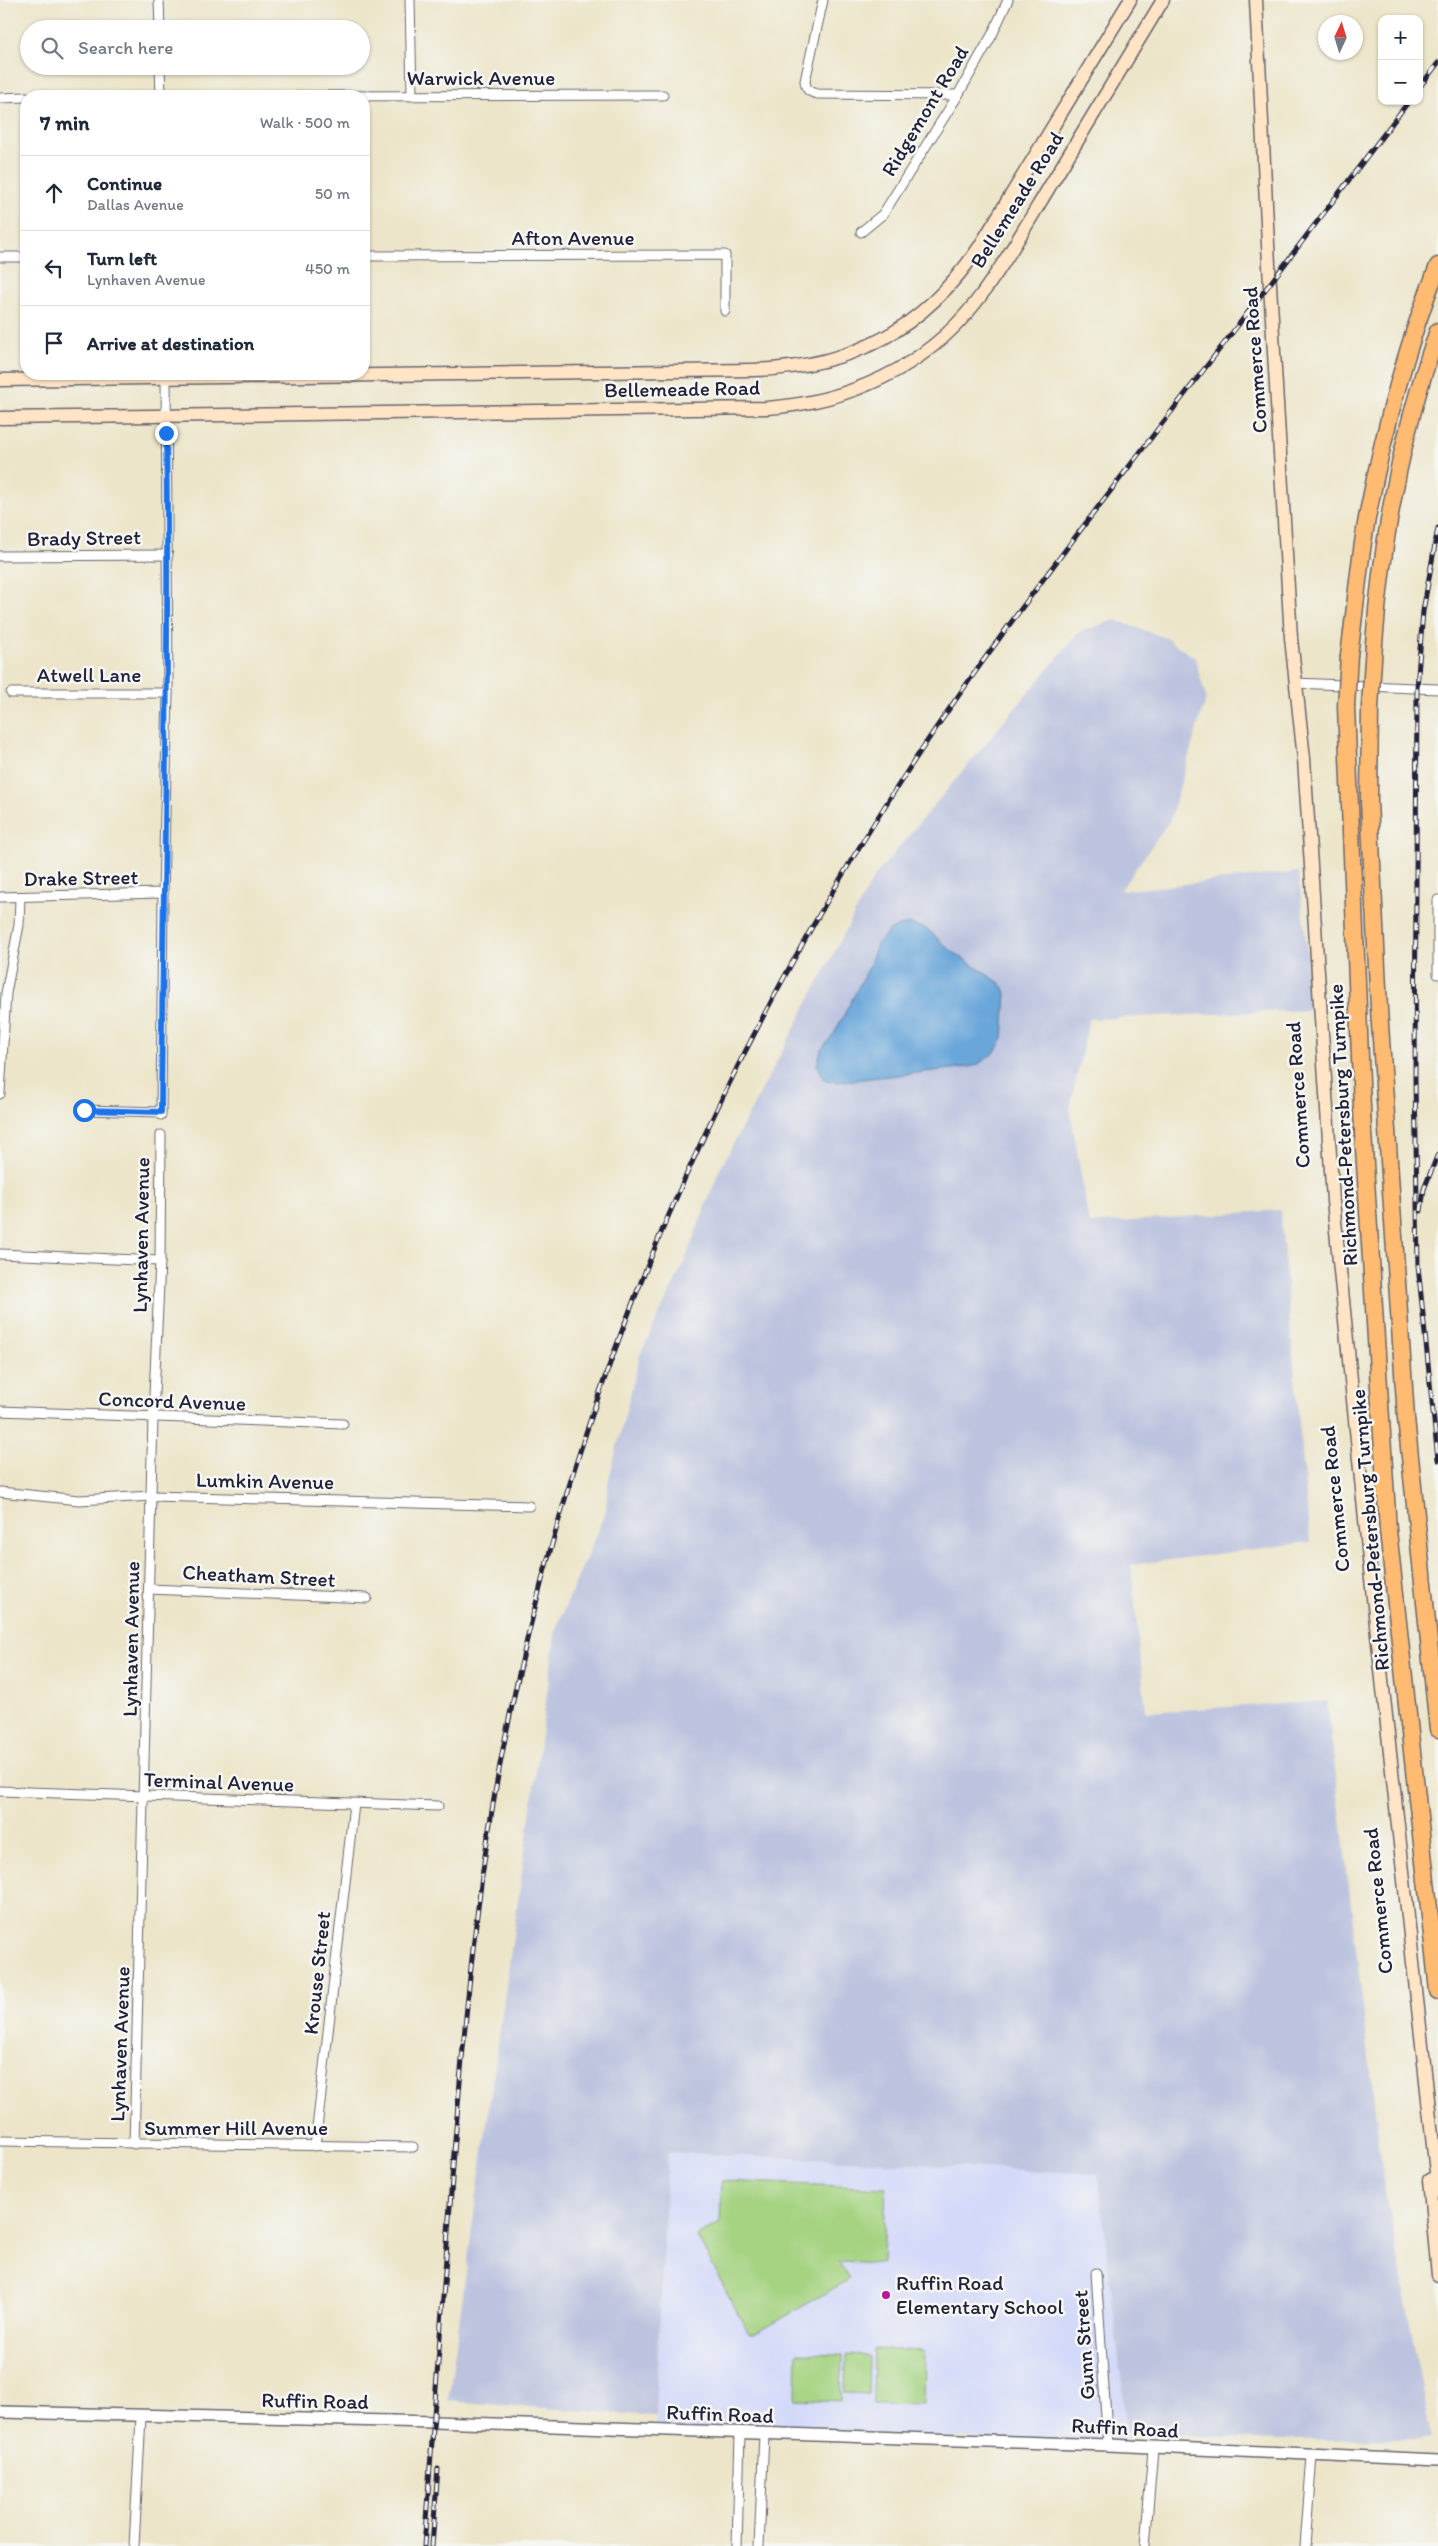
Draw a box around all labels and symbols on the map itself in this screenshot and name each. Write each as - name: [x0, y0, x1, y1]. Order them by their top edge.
- north arrow: [1318, 15, 1363, 60]
- street label: Ridgemont Road: [876, 40, 974, 181]
- street label: Warwick Avenue: [407, 65, 555, 90]
- street label: Bellemeade Road: [965, 127, 1069, 273]
- street label: Afton Avenue: [512, 225, 634, 250]
- street label: Commerce Road: [1237, 286, 1272, 434]
- street label: Bellemeade Road: [604, 375, 760, 402]
- route end: [155, 422, 178, 445]
- street label: Brady Street: [27, 524, 141, 551]
- street label: Atwell Lane: [37, 662, 141, 687]
- street label: Drake Street: [23, 864, 139, 891]
- street label: Richmond-Petersburg Turnpike: [1323, 983, 1362, 1267]
- street label: Commerce Road: [1280, 1021, 1315, 1169]
- route start: [73, 1099, 96, 1122]
- street label: Lynhaven Avenue: [127, 1157, 154, 1313]
- street label: Concord Avenue: [98, 1385, 246, 1416]
- street label: Richmond-Petersburg Turnpike: [1345, 1388, 1394, 1672]
- street label: Commerce Road: [1314, 1425, 1355, 1573]
- street label: Lumkin Avenue: [196, 1467, 334, 1494]
- street label: Cheatham Street: [182, 1559, 336, 1592]
- street label: Lynhaven Avenue: [117, 1561, 144, 1717]
- street label: Terminal Avenue: [143, 1766, 295, 1797]
- street label: Commerce Road: [1357, 1827, 1398, 1975]
- street label: Krouse Street: [298, 1910, 335, 2036]
- street label: Lynhaven Avenue: [104, 1966, 135, 2122]
- street label: Summer Hill Avenue: [144, 2115, 328, 2140]
- place label: Ruffin Road Elementary School: [896, 2270, 1064, 2319]
- marker: Ruffin Road Elementary School: [880, 2289, 892, 2301]
- street label: Gunn Street: [1067, 2289, 1100, 2401]
- street label: Ruffin Road: [261, 2387, 369, 2414]
- street label: Ruffin Road: [666, 2399, 774, 2428]
- street label: Ruffin Road: [1071, 2412, 1179, 2443]

